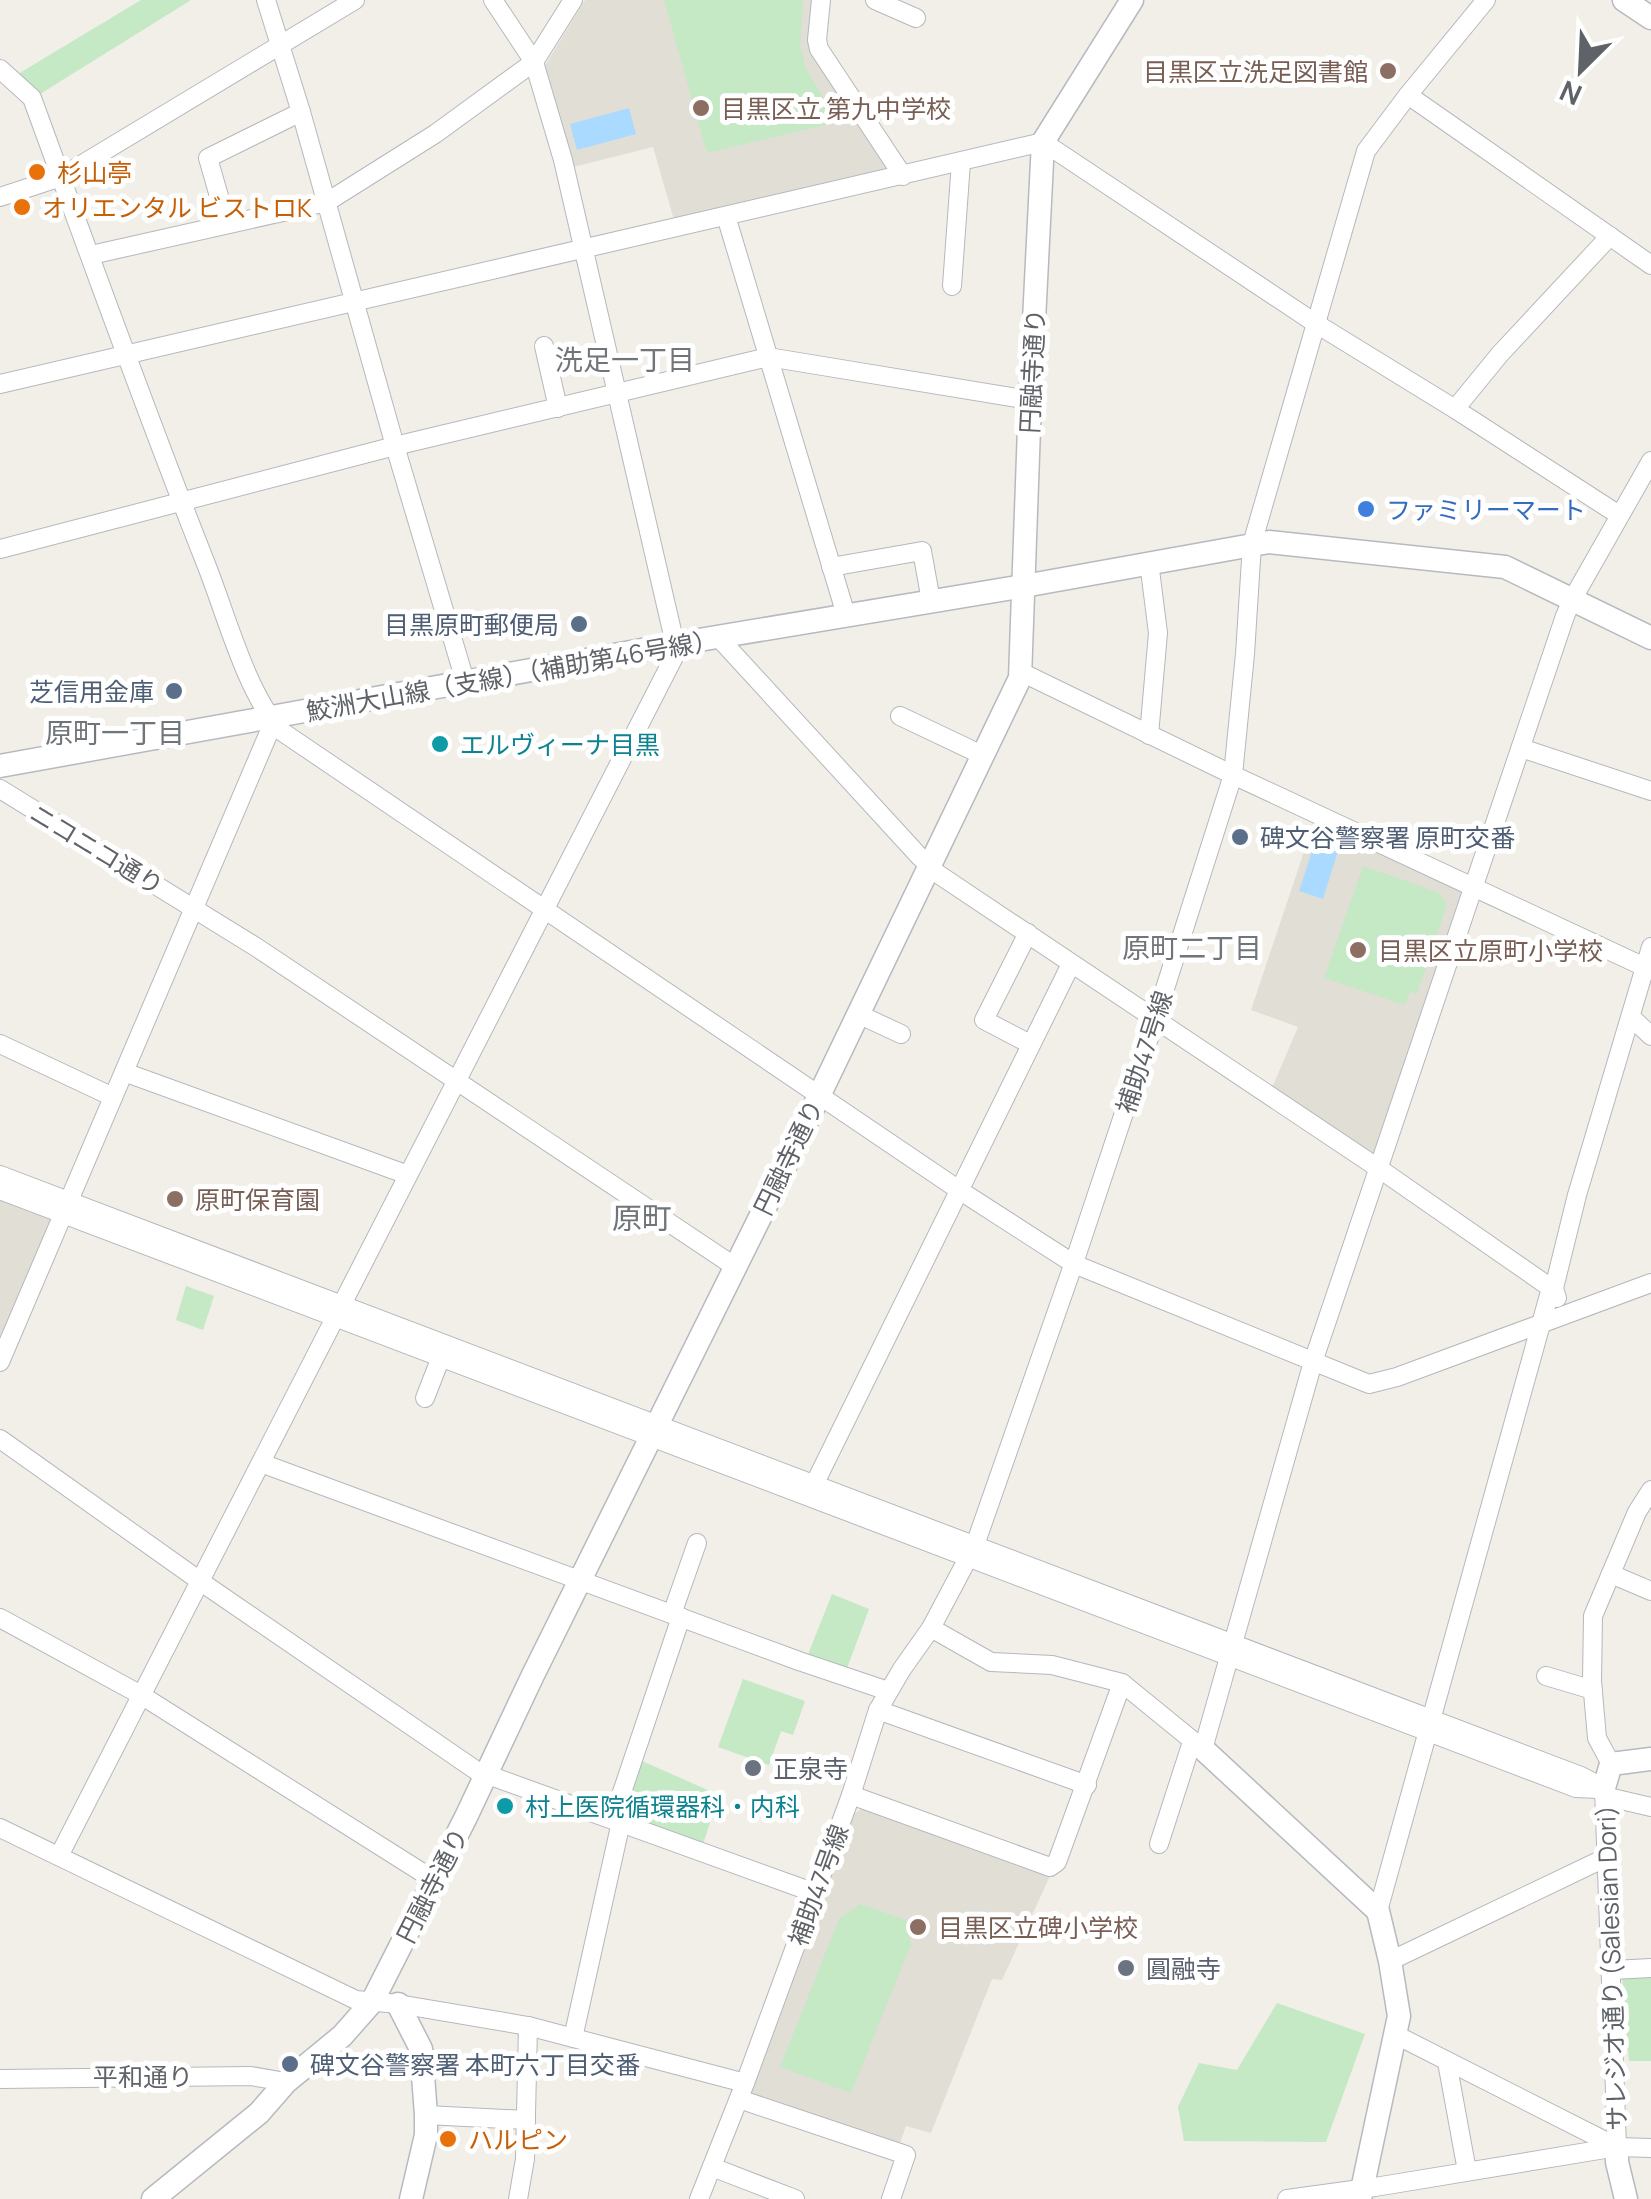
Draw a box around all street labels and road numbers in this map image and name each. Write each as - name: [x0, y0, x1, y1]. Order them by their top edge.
- street label: 円融寺通り: [1011, 308, 1053, 434]
- street label: 鮫洲大山線（支線）（補助第46号線）: [303, 621, 721, 729]
- street label: ニコニコ通り: [24, 795, 170, 903]
- street label: 補助47号線: [1108, 986, 1180, 1118]
- street label: 円融寺通り: [745, 1093, 831, 1221]
- street label: サレジオ通り (Salesian Dori): [1588, 1805, 1634, 2131]
- street label: 補助47号線: [780, 1819, 856, 1951]
- street label: 円融寺通り: [388, 1821, 476, 1949]
- street label: 平和通り: [93, 2059, 193, 2094]

